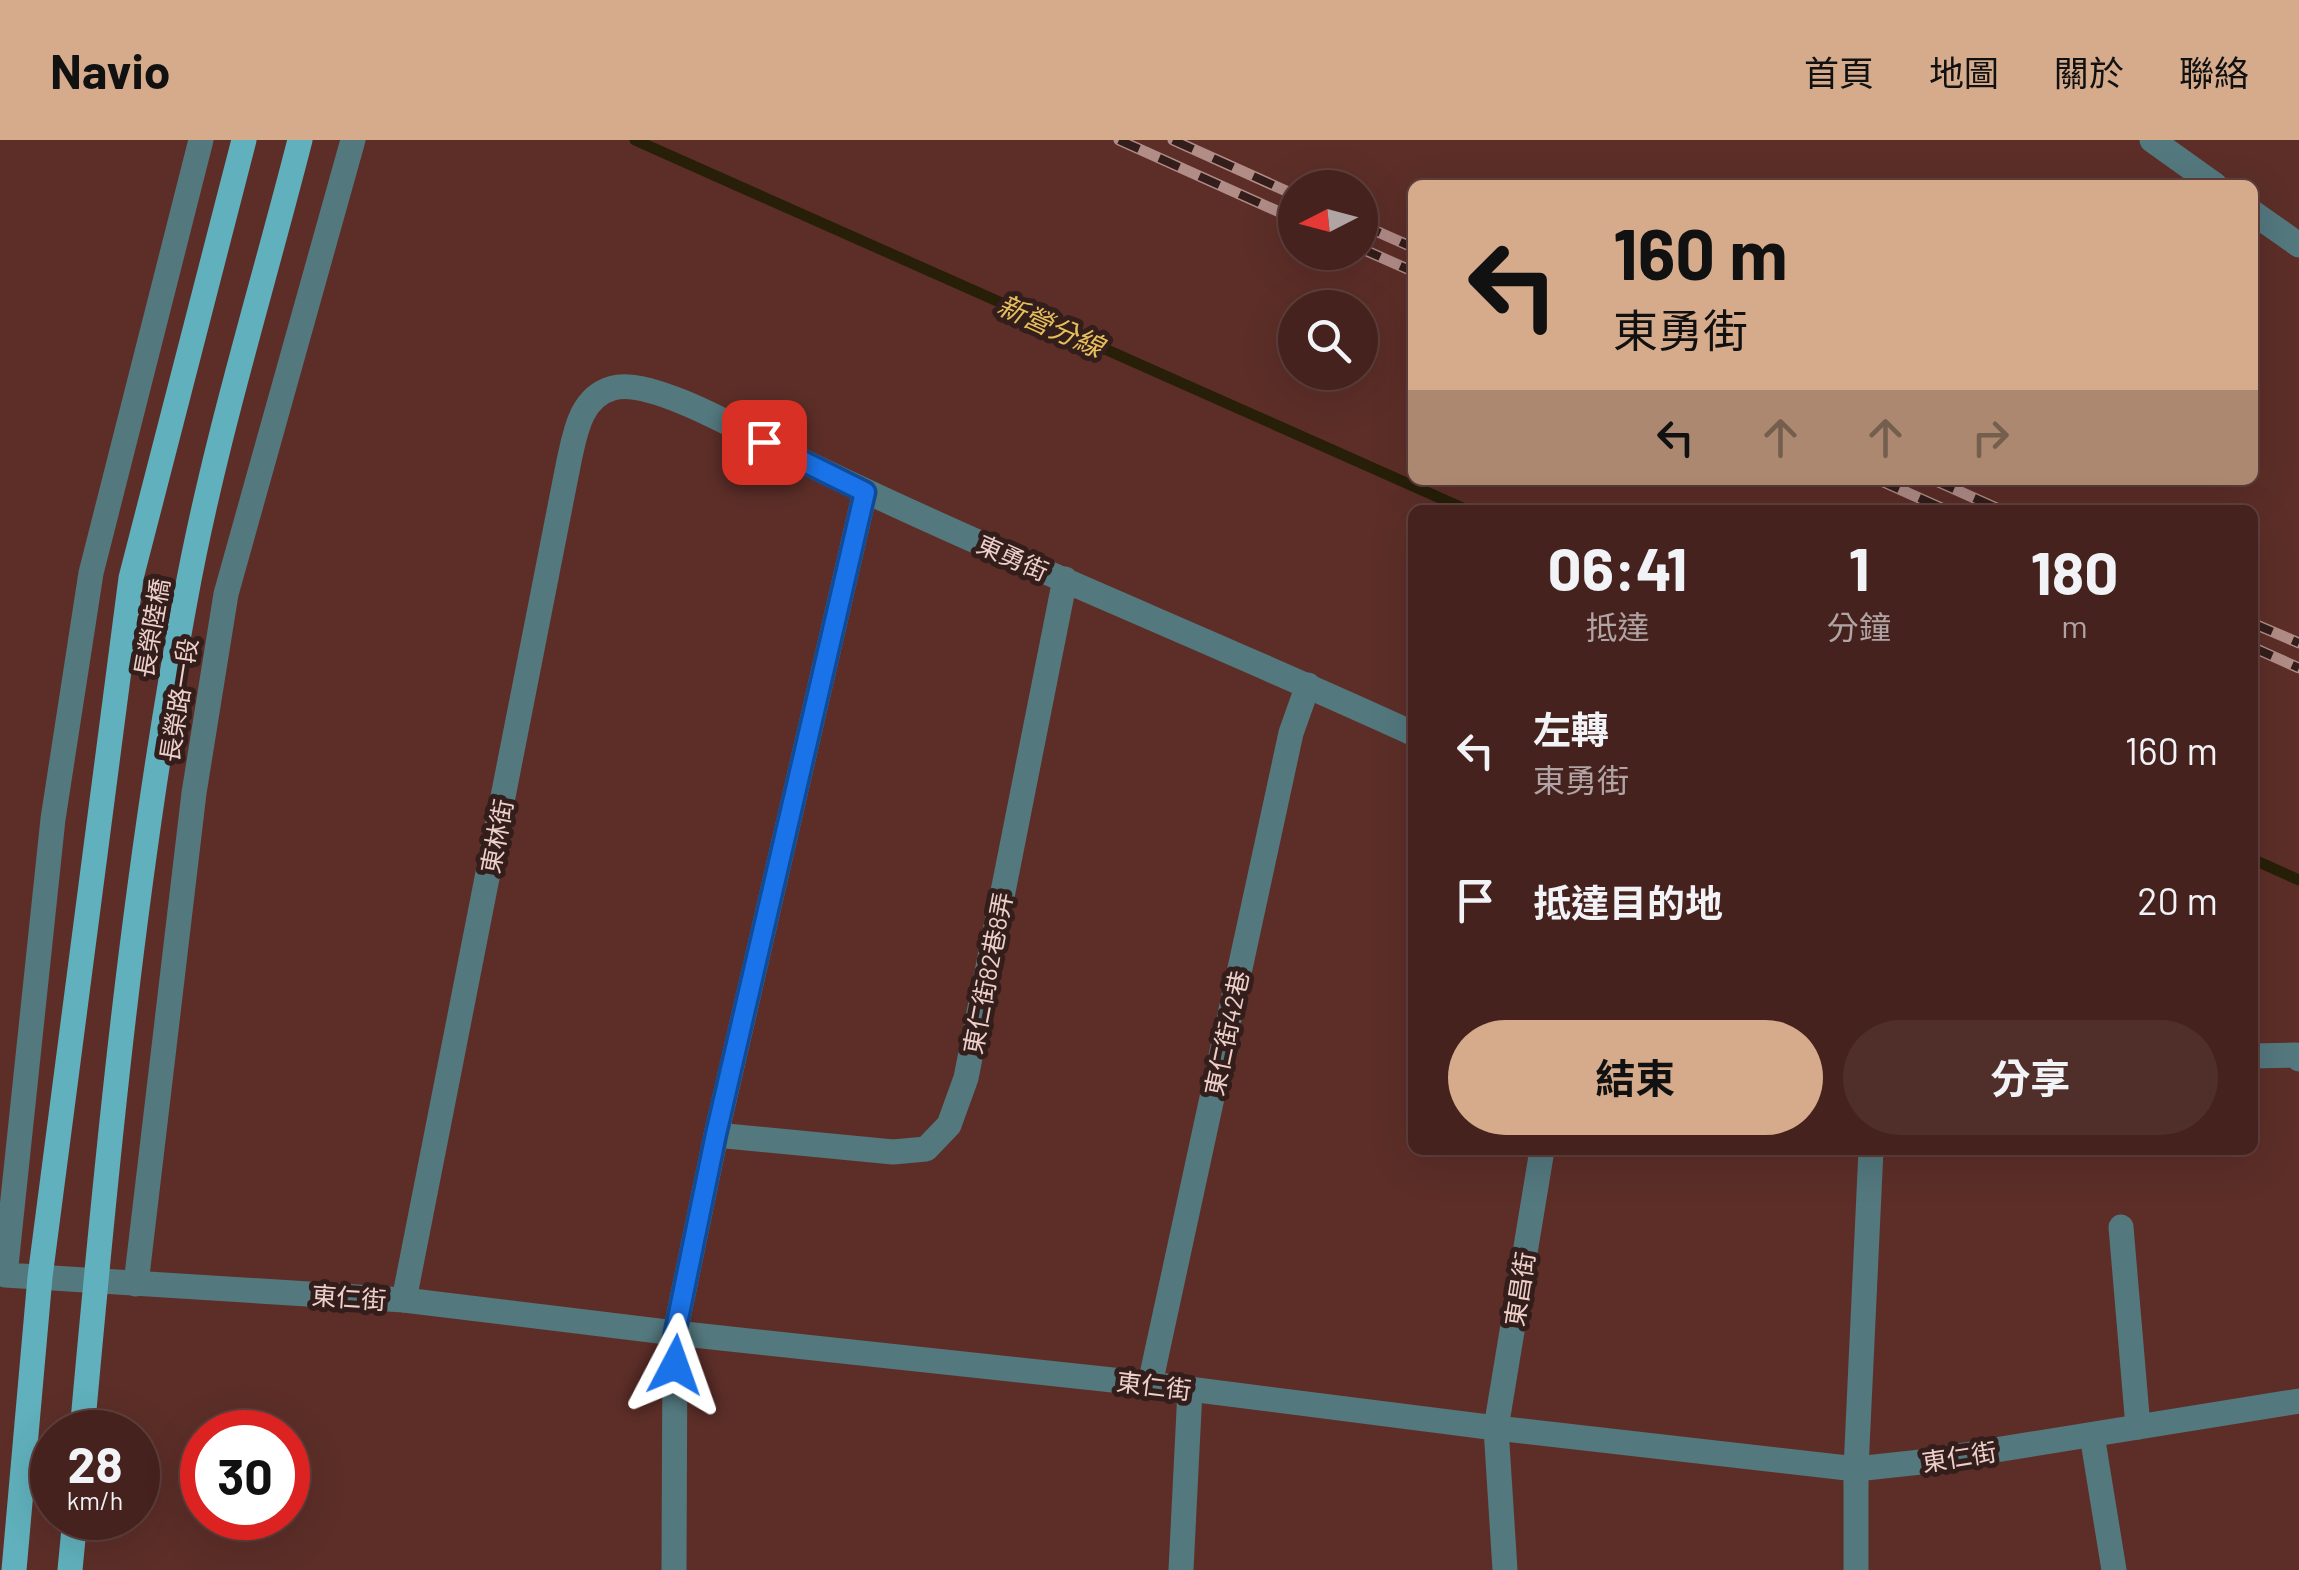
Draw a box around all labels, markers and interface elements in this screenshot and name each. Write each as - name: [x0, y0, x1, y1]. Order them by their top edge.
- text: Navio: [50, 41, 171, 99]
- text: 首頁: [1804, 51, 1874, 93]
- text: 地圖: [1929, 51, 1999, 93]
- text: 關於: [2054, 51, 2124, 93]
- text: 聯絡: [2179, 51, 2249, 93]
- north arrow: [1278, 170, 1378, 270]
- map controls: [1278, 170, 1378, 390]
- text: 160 m: [1613, 210, 1788, 294]
- icon: left: [1448, 220, 1578, 350]
- water label: 新營分線: [993, 287, 1112, 365]
- button: search: [1278, 290, 1378, 390]
- text: 東勇街: [1613, 302, 1748, 356]
- pin: [722, 400, 807, 485]
- icon: left: [1648, 410, 1703, 465]
- icon: ahead: [1753, 410, 1808, 465]
- icon: ahead: [1858, 410, 1913, 465]
- icon: right: [1963, 410, 2018, 465]
- icon: arrive: [737, 415, 792, 470]
- street label: 東勇街: [973, 528, 1053, 586]
- text: 06:41: [1548, 531, 1688, 603]
- text: 1: [1848, 531, 1870, 603]
- text: 180: [2031, 535, 2118, 607]
- street label: 長榮陸橋: [128, 576, 174, 680]
- text: m: [2061, 606, 2088, 644]
- text: 抵達: [1586, 607, 1650, 645]
- text: 分鐘: [1827, 607, 1891, 645]
- street label: 長榮路一段: [153, 636, 203, 764]
- text: 左轉: [1533, 706, 1609, 752]
- icon: left: [1448, 723, 1503, 778]
- text: 160 m: [2125, 727, 2218, 773]
- text: 東勇街: [1533, 760, 1629, 798]
- street label: 東林街: [474, 796, 518, 876]
- icon: arrive: [1448, 873, 1503, 928]
- text: 20 m: [2137, 877, 2218, 923]
- text: 抵達目的地: [1533, 879, 1723, 925]
- street label: 東仁街82巷8弄: [957, 889, 1017, 1057]
- street label: 東仁街42巷: [1198, 968, 1254, 1098]
- button: 結束: [1448, 1020, 1823, 1135]
- button: 分享: [1843, 1020, 2218, 1135]
- street label: 東昌街: [1498, 1250, 1540, 1328]
- street label: 東仁街: [311, 1279, 387, 1315]
- position arrow: [623, 1313, 727, 1417]
- street label: 東仁街: [1115, 1366, 1193, 1404]
- speed limit sign: 30: [180, 1410, 310, 1540]
- text: 28: [67, 1433, 123, 1493]
- street label: 東仁街: [1920, 1435, 1998, 1477]
- text: km/h: [67, 1485, 123, 1515]

